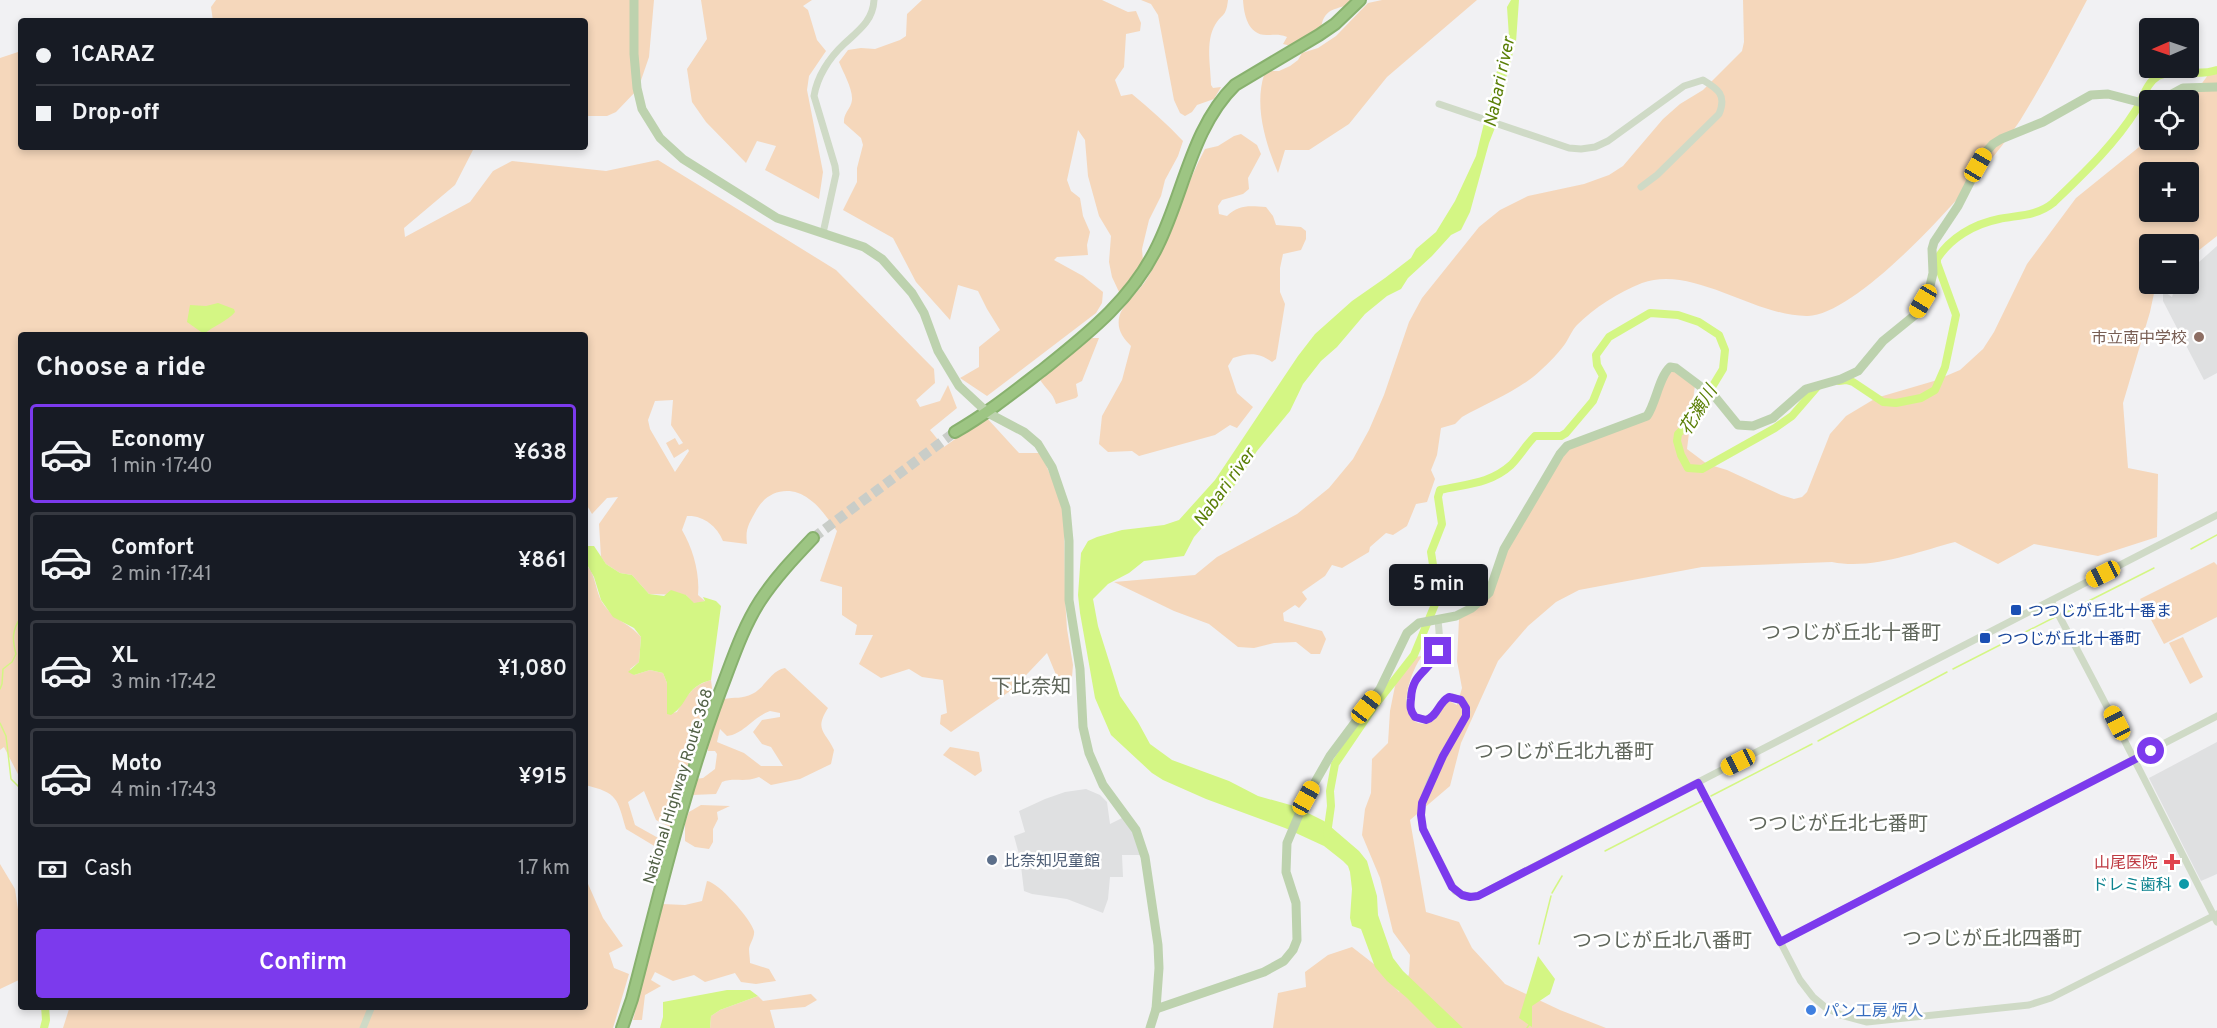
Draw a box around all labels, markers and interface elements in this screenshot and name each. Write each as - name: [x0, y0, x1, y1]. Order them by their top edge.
- north arrow: [2139, 18, 2199, 78]
- map controls: [2139, 18, 2199, 294]
- water label: Nabari river: [1480, 33, 1522, 130]
- text: 1CARAZ: [72, 42, 155, 69]
- button: locate: [2139, 90, 2199, 150]
- text: Drop-off: [72, 100, 159, 127]
- car: [1961, 145, 1995, 185]
- button: +: [2139, 162, 2199, 222]
- button: −: [2139, 234, 2199, 294]
- car: [1906, 281, 1940, 321]
- place label: 市立南中学校: [2091, 329, 2187, 349]
- marker: 市立南中学校: [2192, 330, 2206, 344]
- text: Choose a ride: [36, 351, 206, 385]
- water label: 花瀬川: [1675, 380, 1724, 440]
- icon: car: [39, 427, 93, 481]
- text: Economy: [111, 427, 205, 454]
- text: ¥638: [514, 440, 567, 467]
- water label: Nabari river: [1189, 442, 1263, 532]
- text: 1 min · 17:40: [111, 454, 213, 480]
- icon: car: [39, 535, 93, 589]
- text: Comfort: [111, 535, 194, 562]
- text: ¥861: [518, 548, 567, 575]
- car: [2083, 558, 2123, 590]
- text: 2 min · 17:41: [111, 562, 212, 588]
- callout: 5 min: [1388, 564, 1488, 606]
- text: 5 min: [1413, 572, 1464, 598]
- place label: つつじが丘北十番ま: [2028, 602, 2172, 622]
- marker: つつじが丘北十番ま: [2009, 603, 2023, 617]
- district label: つつじが丘北十番町: [1761, 621, 1941, 647]
- place label: つつじが丘北十番町: [1997, 630, 2141, 650]
- marker: つつじが丘北十番町: [1978, 631, 1992, 645]
- route end: [1424, 637, 1451, 664]
- icon: car: [39, 643, 93, 697]
- text: XL: [111, 643, 138, 670]
- text: ¥1,080: [498, 656, 567, 683]
- text: 3 min · 17:42: [111, 670, 217, 696]
- district label: 下比奈知: [991, 675, 1071, 701]
- street label: National Highway Route 368: [640, 686, 718, 887]
- car: [1348, 687, 1384, 727]
- car: [2101, 703, 2133, 743]
- route start: [2137, 737, 2164, 764]
- district label: つつじが丘北九番町: [1474, 740, 1654, 766]
- car: [1718, 746, 1758, 778]
- icon: car: [39, 751, 93, 805]
- text: Moto: [111, 751, 162, 778]
- text: ¥915: [518, 764, 567, 791]
- text: 4 min · 17:43: [111, 778, 217, 804]
- car: [1289, 778, 1323, 818]
- district label: つつじが丘北七番町: [1748, 812, 1928, 838]
- place label: 比奈知児童館: [1004, 852, 1100, 872]
- icon: cash: [36, 853, 69, 886]
- marker: 比奈知児童館: [985, 853, 999, 867]
- marker: 山尾医院: [2163, 853, 2181, 871]
- place label: 山尾医院: [2094, 854, 2158, 874]
- text: Cash: [84, 856, 133, 883]
- text: 1.7 km: [518, 856, 570, 882]
- place label: ドレミ歯科: [2092, 876, 2172, 896]
- marker: ドレミ歯科: [2177, 877, 2191, 891]
- district label: つつじが丘北四番町: [1902, 927, 2082, 953]
- button: Confirm: [36, 929, 570, 998]
- district label: つつじが丘北八番町: [1572, 929, 1752, 955]
- place label: パン工房 炉人: [1823, 1002, 1924, 1022]
- marker: パン工房 炉人: [1804, 1003, 1818, 1017]

